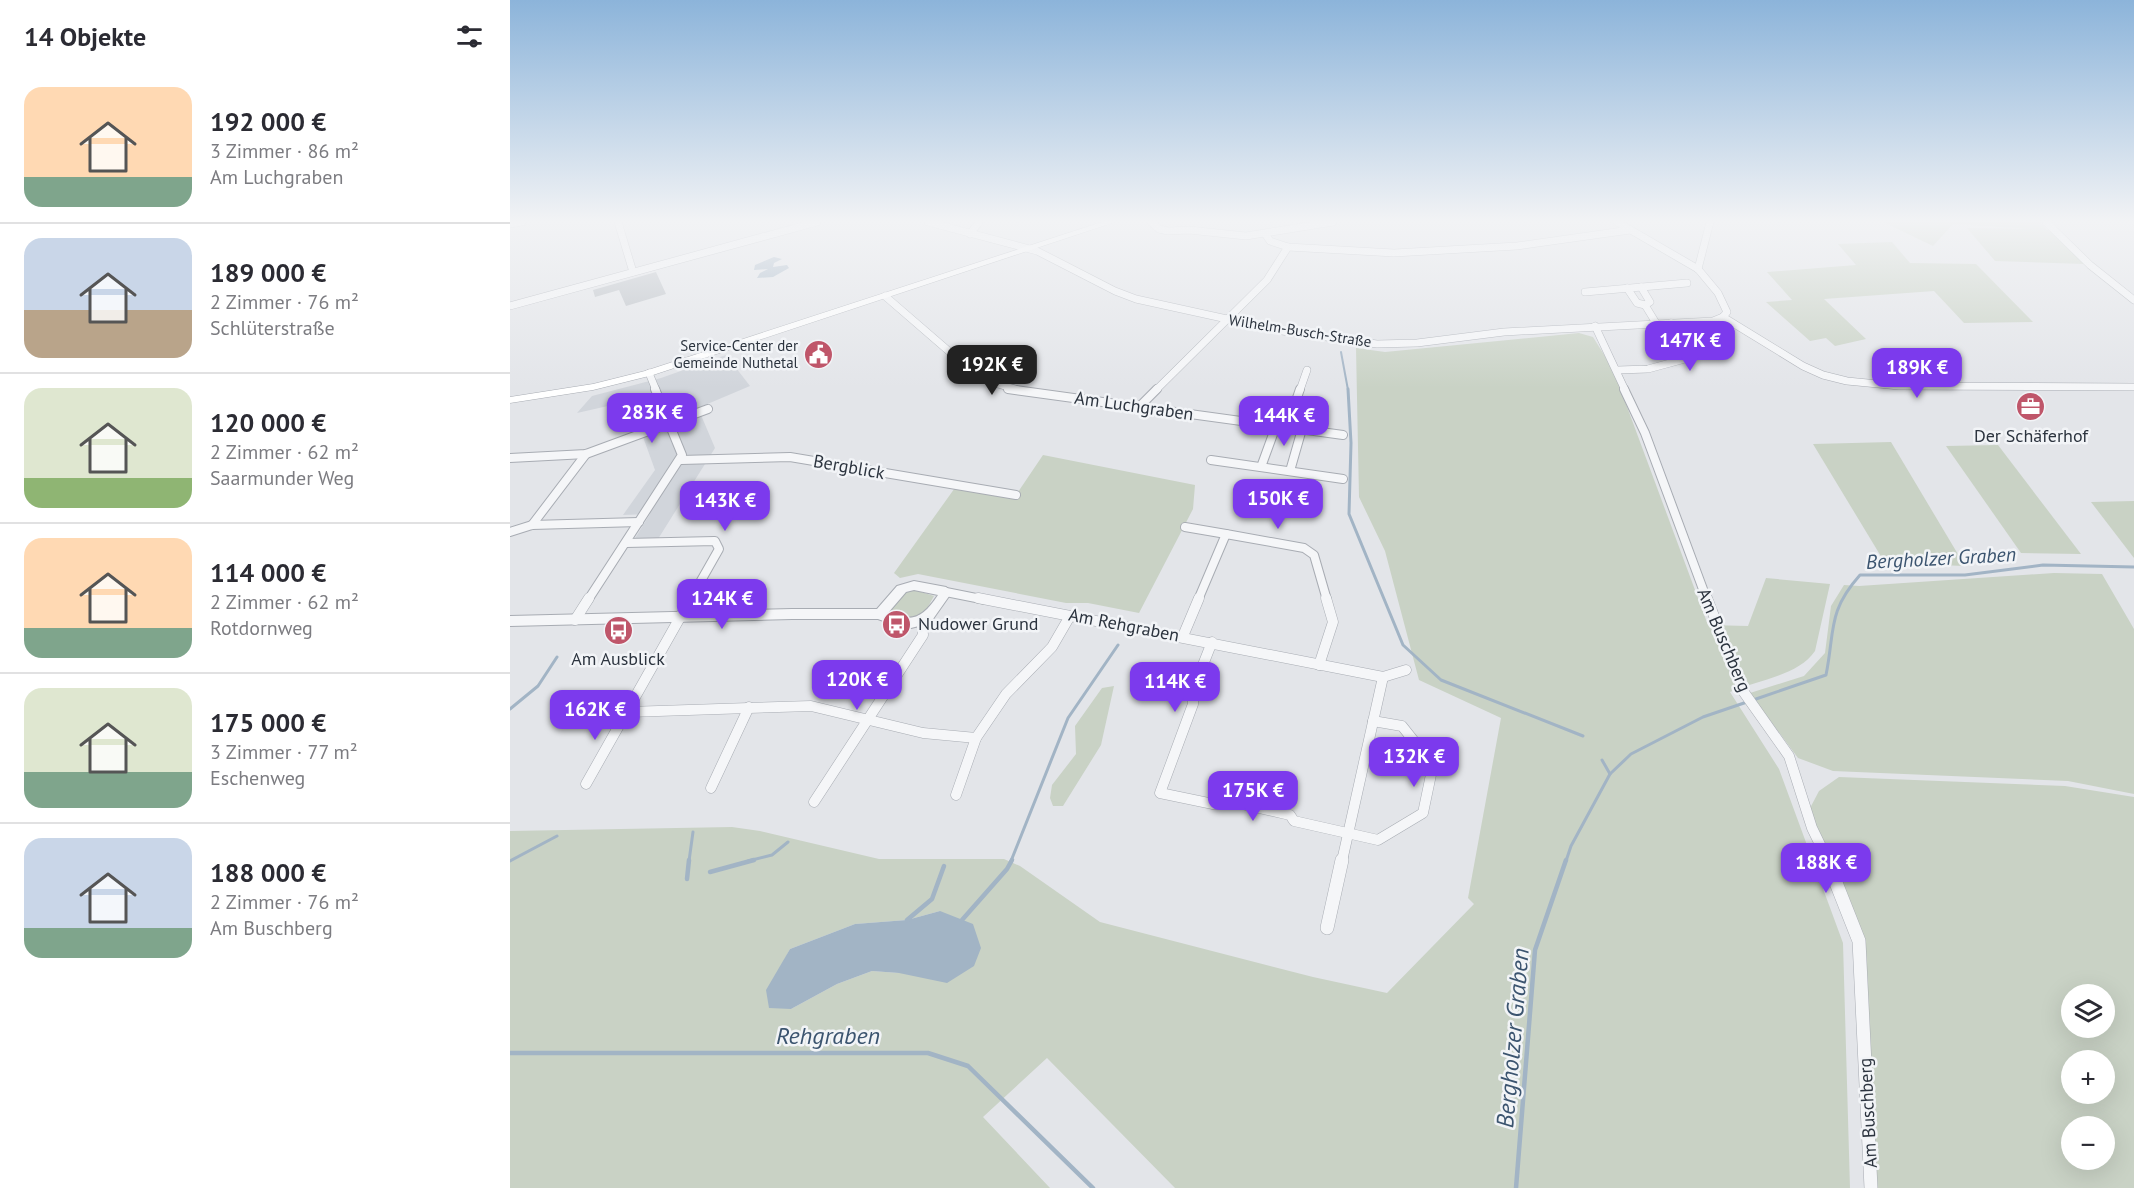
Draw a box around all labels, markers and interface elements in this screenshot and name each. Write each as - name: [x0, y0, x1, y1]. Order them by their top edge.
- text: 14 Objekte: [24, 20, 146, 53]
- icon: filters: [453, 20, 486, 53]
- text: 192 000 €: [210, 105, 326, 138]
- icon: home: [72, 111, 144, 183]
- text: 3 Zimmer · 86 m²: [210, 138, 359, 164]
- text: Am Luchgraben: [210, 164, 343, 190]
- text: 189 000 €: [210, 256, 326, 289]
- icon: home: [72, 262, 144, 334]
- text: 2 Zimmer · 76 m²: [210, 289, 359, 315]
- street label: Wilhelm-Busch-Straße: [1227, 310, 1373, 351]
- text: Schlüterstraße: [210, 315, 335, 341]
- pin: 147K €: [1641, 321, 1739, 372]
- text: 147K €: [1659, 327, 1721, 353]
- place label: Service-Center der Gemeinde Nuthetal: [673, 336, 799, 372]
- public building icon: Service-Center der Gemeinde Nuthetal: [803, 339, 835, 371]
- pin: 192K €: [943, 345, 1041, 396]
- pin: 189K €: [1868, 348, 1966, 399]
- text: 192K €: [961, 351, 1023, 377]
- text: 189K €: [1886, 354, 1948, 380]
- street label: Am Luchgraben: [1073, 386, 1195, 425]
- office icon: Der Schäferhof: [2015, 391, 2047, 423]
- pin: 283K €: [603, 393, 701, 444]
- pin: 144K €: [1235, 396, 1333, 447]
- text: 283K €: [621, 399, 683, 425]
- text: 144K €: [1253, 402, 1315, 428]
- text: 120 000 €: [210, 406, 326, 439]
- icon: home: [72, 412, 144, 484]
- place label: Der Schäferhof: [1974, 424, 2089, 447]
- text: 2 Zimmer · 62 m²: [210, 439, 359, 465]
- street label: Bergblick: [812, 449, 887, 484]
- text: Saarmunder Weg: [210, 465, 354, 491]
- pin: 150K €: [1229, 479, 1327, 530]
- pin: 143K €: [676, 481, 774, 532]
- text: 150K €: [1247, 485, 1309, 511]
- text: 143K €: [694, 487, 756, 513]
- water label: Bergholzer Graben: [1865, 541, 2017, 575]
- text: 114 000 €: [210, 556, 326, 589]
- icon: home: [72, 562, 144, 634]
- pin: 124K €: [673, 579, 771, 630]
- text: 124K €: [691, 585, 753, 611]
- street label: Am Buschberg: [1692, 585, 1757, 695]
- text: 2 Zimmer · 62 m²: [210, 589, 359, 615]
- street label: Am Rehgraben: [1067, 603, 1181, 647]
- bus stop icon: Nudower Grund: [881, 608, 913, 640]
- place label: Nudower Grund: [918, 612, 1038, 635]
- bus stop icon: Am Ausblick: [602, 614, 634, 646]
- text: Rotdornweg: [210, 615, 313, 641]
- place label: Am Ausblick: [571, 647, 665, 670]
- pin: 120K €: [808, 660, 906, 711]
- pin: 114K €: [1126, 662, 1224, 713]
- text: 120K €: [826, 666, 888, 692]
- text: 114K €: [1144, 668, 1206, 694]
- pin: 162K €: [546, 690, 644, 741]
- text: 162K €: [564, 696, 626, 722]
- text: 175 000 €: [210, 706, 326, 739]
- icon: home: [72, 712, 144, 784]
- pin: 132K €: [1365, 737, 1463, 788]
- text: 3 Zimmer · 77 m²: [210, 739, 358, 765]
- text: 132K €: [1383, 743, 1445, 769]
- text: Eschenweg: [210, 765, 305, 791]
- pin: 175K €: [1204, 771, 1302, 822]
- text: 175K €: [1222, 777, 1284, 803]
- pin: 188K €: [1777, 843, 1875, 894]
- text: 188K €: [1795, 849, 1857, 875]
- text: 188 000 €: [210, 856, 326, 889]
- icon: home: [72, 862, 144, 934]
- text: 2 Zimmer · 76 m²: [210, 889, 359, 915]
- text: Am Buschberg: [210, 915, 333, 941]
- water label: Bergholzer Graben: [1489, 947, 1536, 1129]
- map controls: [2061, 984, 2115, 1170]
- button: layers: [2061, 984, 2115, 1038]
- water label: Rehgraben: [776, 1020, 880, 1051]
- button: +: [2061, 1050, 2115, 1104]
- street label: Am Buschberg: [1853, 1057, 1882, 1169]
- button: −: [2061, 1116, 2115, 1170]

